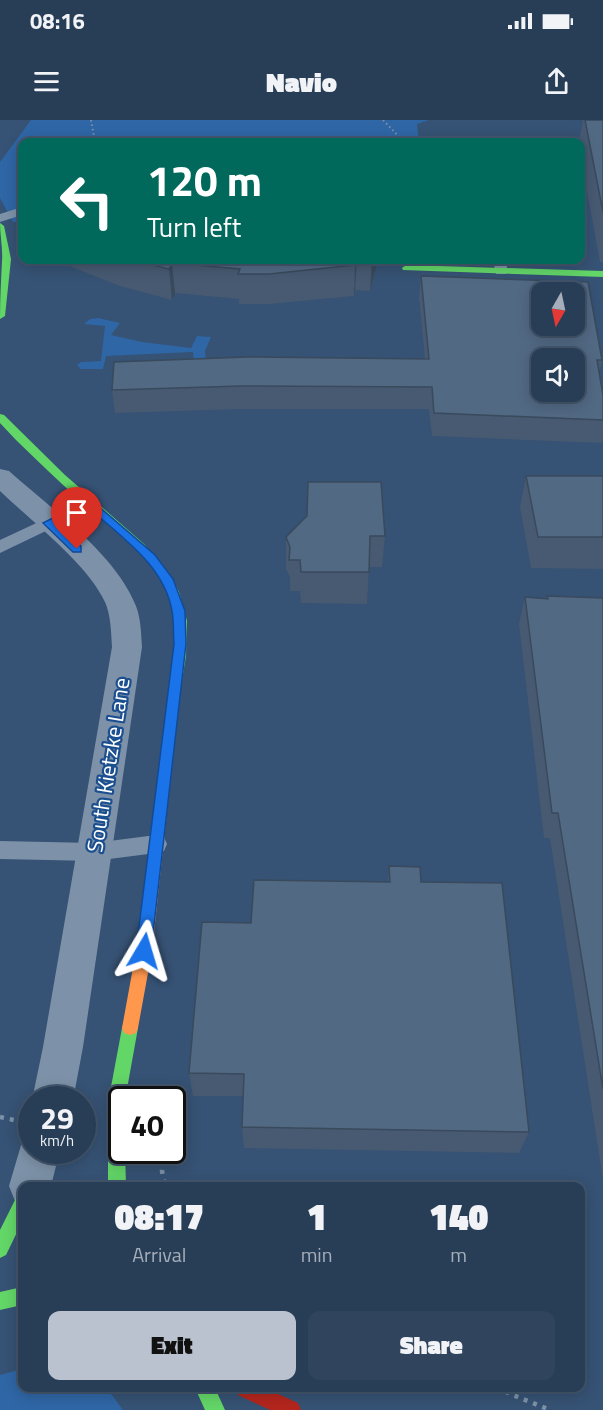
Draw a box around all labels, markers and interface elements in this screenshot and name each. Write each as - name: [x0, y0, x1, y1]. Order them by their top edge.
- text: 08:16: [30, 4, 85, 38]
- text: Navio: [266, 61, 337, 102]
- icon: menu: [30, 65, 63, 98]
- icon: share: [540, 65, 573, 98]
- text: 120 m: [147, 148, 262, 212]
- icon: left: [48, 162, 126, 240]
- text: Turn left: [147, 206, 241, 247]
- north arrow: [531, 282, 585, 336]
- map controls: [531, 282, 585, 402]
- button: sound: [531, 348, 585, 402]
- pin: [51, 487, 102, 549]
- icon: arrive: [60, 496, 93, 529]
- street label: South Kietzke Lane: [77, 675, 139, 855]
- position arrow: [112, 919, 176, 983]
- speed limit sign: 40: [108, 1086, 186, 1164]
- text: 29: [40, 1095, 74, 1141]
- text: km/h: [40, 1129, 74, 1152]
- text: 08:17: [115, 1189, 204, 1244]
- text: 1: [307, 1189, 326, 1244]
- text: 140: [429, 1189, 488, 1244]
- text: Arrival: [132, 1239, 186, 1270]
- text: min: [301, 1239, 332, 1270]
- text: m: [450, 1239, 467, 1270]
- button: Exit: [48, 1311, 296, 1380]
- button: Share: [308, 1311, 555, 1380]

